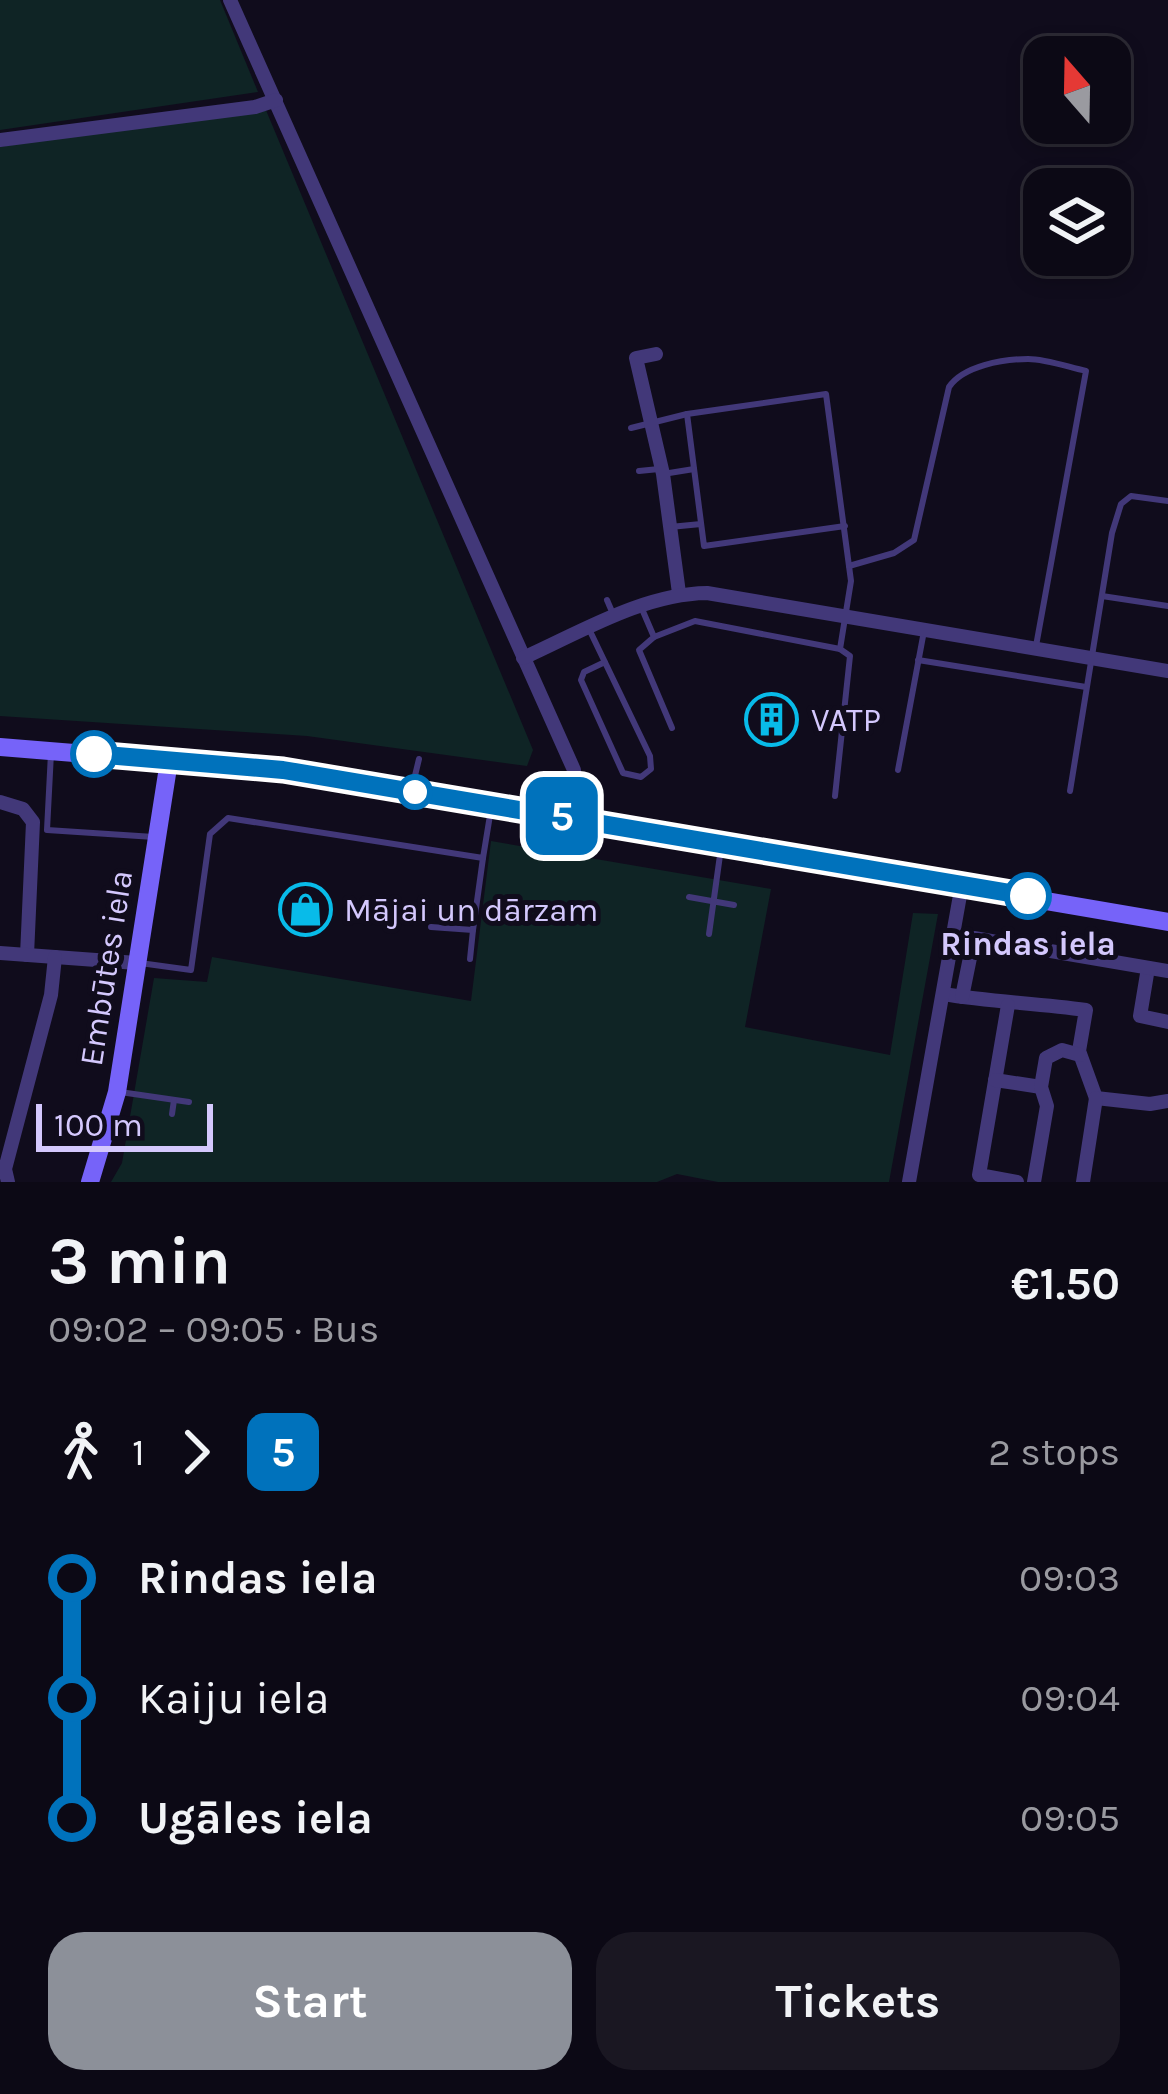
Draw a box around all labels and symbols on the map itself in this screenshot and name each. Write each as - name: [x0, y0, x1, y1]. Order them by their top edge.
- north arrow: [1023, 36, 1131, 144]
- building icon: VATP: [744, 692, 800, 748]
- place label: VATP: [811, 701, 881, 739]
- unlabelled marker: [72, 732, 116, 776]
- unlabelled marker: [399, 776, 431, 808]
- line badge: 5: [523, 777, 601, 855]
- street label: Embūtes iela: [72, 867, 140, 1069]
- marker: Rindas iela: [1006, 874, 1050, 918]
- shop icon: Mājai un dārzam: [277, 882, 333, 938]
- place label: Mājai un dārzam: [344, 891, 598, 929]
- place label: Rindas iela: [940, 925, 1116, 963]
- scale bar: [36, 1098, 213, 1151]

